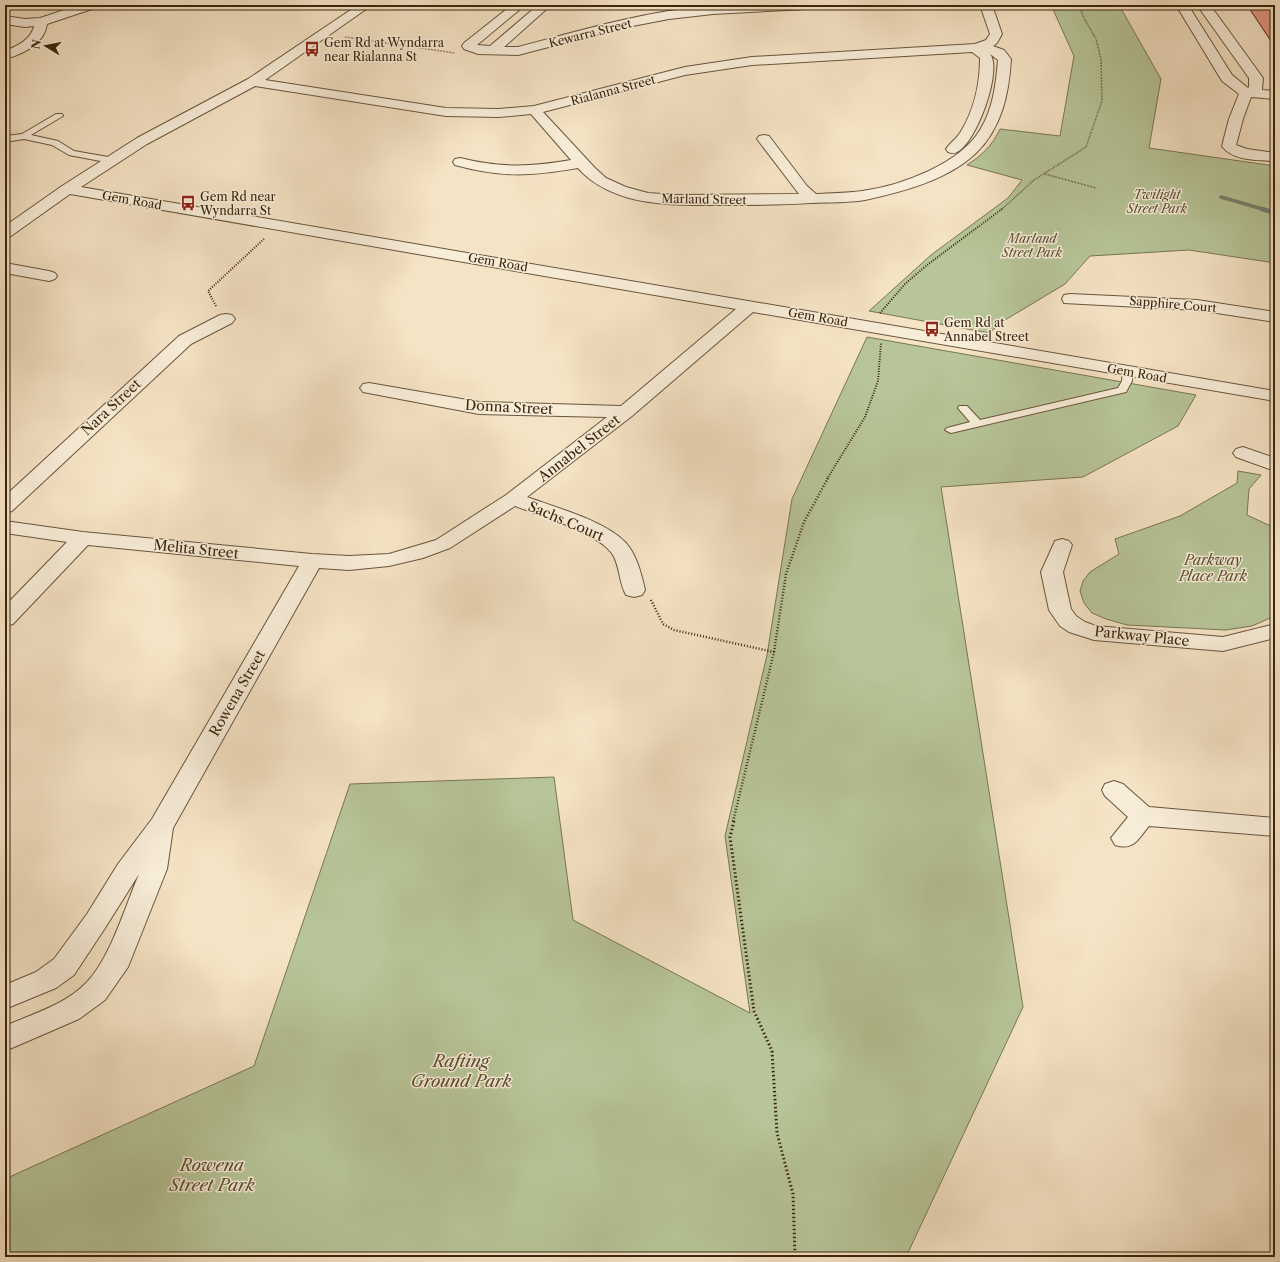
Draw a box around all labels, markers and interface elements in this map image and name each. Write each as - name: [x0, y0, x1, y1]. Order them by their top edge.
- street label: Kewarra Street: [547, 15, 634, 51]
- north arrow: [26, 26, 66, 66]
- place label: Gem Rd at Wyndarra near Rialanna St: [324, 35, 445, 64]
- text: N: [28, 38, 44, 50]
- bus stop icon: Gem Rd at Wyndarra near Rialanna St: [303, 40, 321, 58]
- street label: Rialanna Street: [569, 71, 658, 109]
- street label: Gem Road: [101, 187, 164, 213]
- park label: Twilight Street Park: [1126, 187, 1188, 216]
- place label: Gem Rd near Wyndarra St: [199, 189, 276, 218]
- street label: Marland Street: [661, 191, 748, 207]
- bus stop icon: Gem Rd near Wyndarra St: [179, 194, 197, 212]
- park label: Marland Street Park: [1001, 231, 1063, 260]
- street label: Gem Road: [467, 249, 530, 275]
- street label: Sapphire Court: [1129, 293, 1218, 315]
- street label: Gem Road: [787, 304, 850, 330]
- place label: Gem Rd at Annabel Street: [943, 315, 1030, 344]
- bus stop icon: Gem Rd at Annabel Street: [923, 320, 941, 338]
- street label: Gem Road: [1106, 360, 1169, 386]
- street label: Nara Street: [77, 375, 145, 439]
- street label: Donna Street: [465, 396, 553, 418]
- street label: Annabel Street: [534, 410, 624, 486]
- street label: Sachs Court: [525, 497, 607, 545]
- street label: Melita Street: [152, 536, 240, 562]
- park label: Parkway Place Park: [1178, 551, 1248, 585]
- street label: Parkway Place: [1094, 622, 1191, 650]
- street label: Rowena Street: [205, 647, 269, 739]
- park label: Rafting Ground Park: [411, 1051, 511, 1091]
- park label: Rowena Street Park: [168, 1155, 255, 1195]

